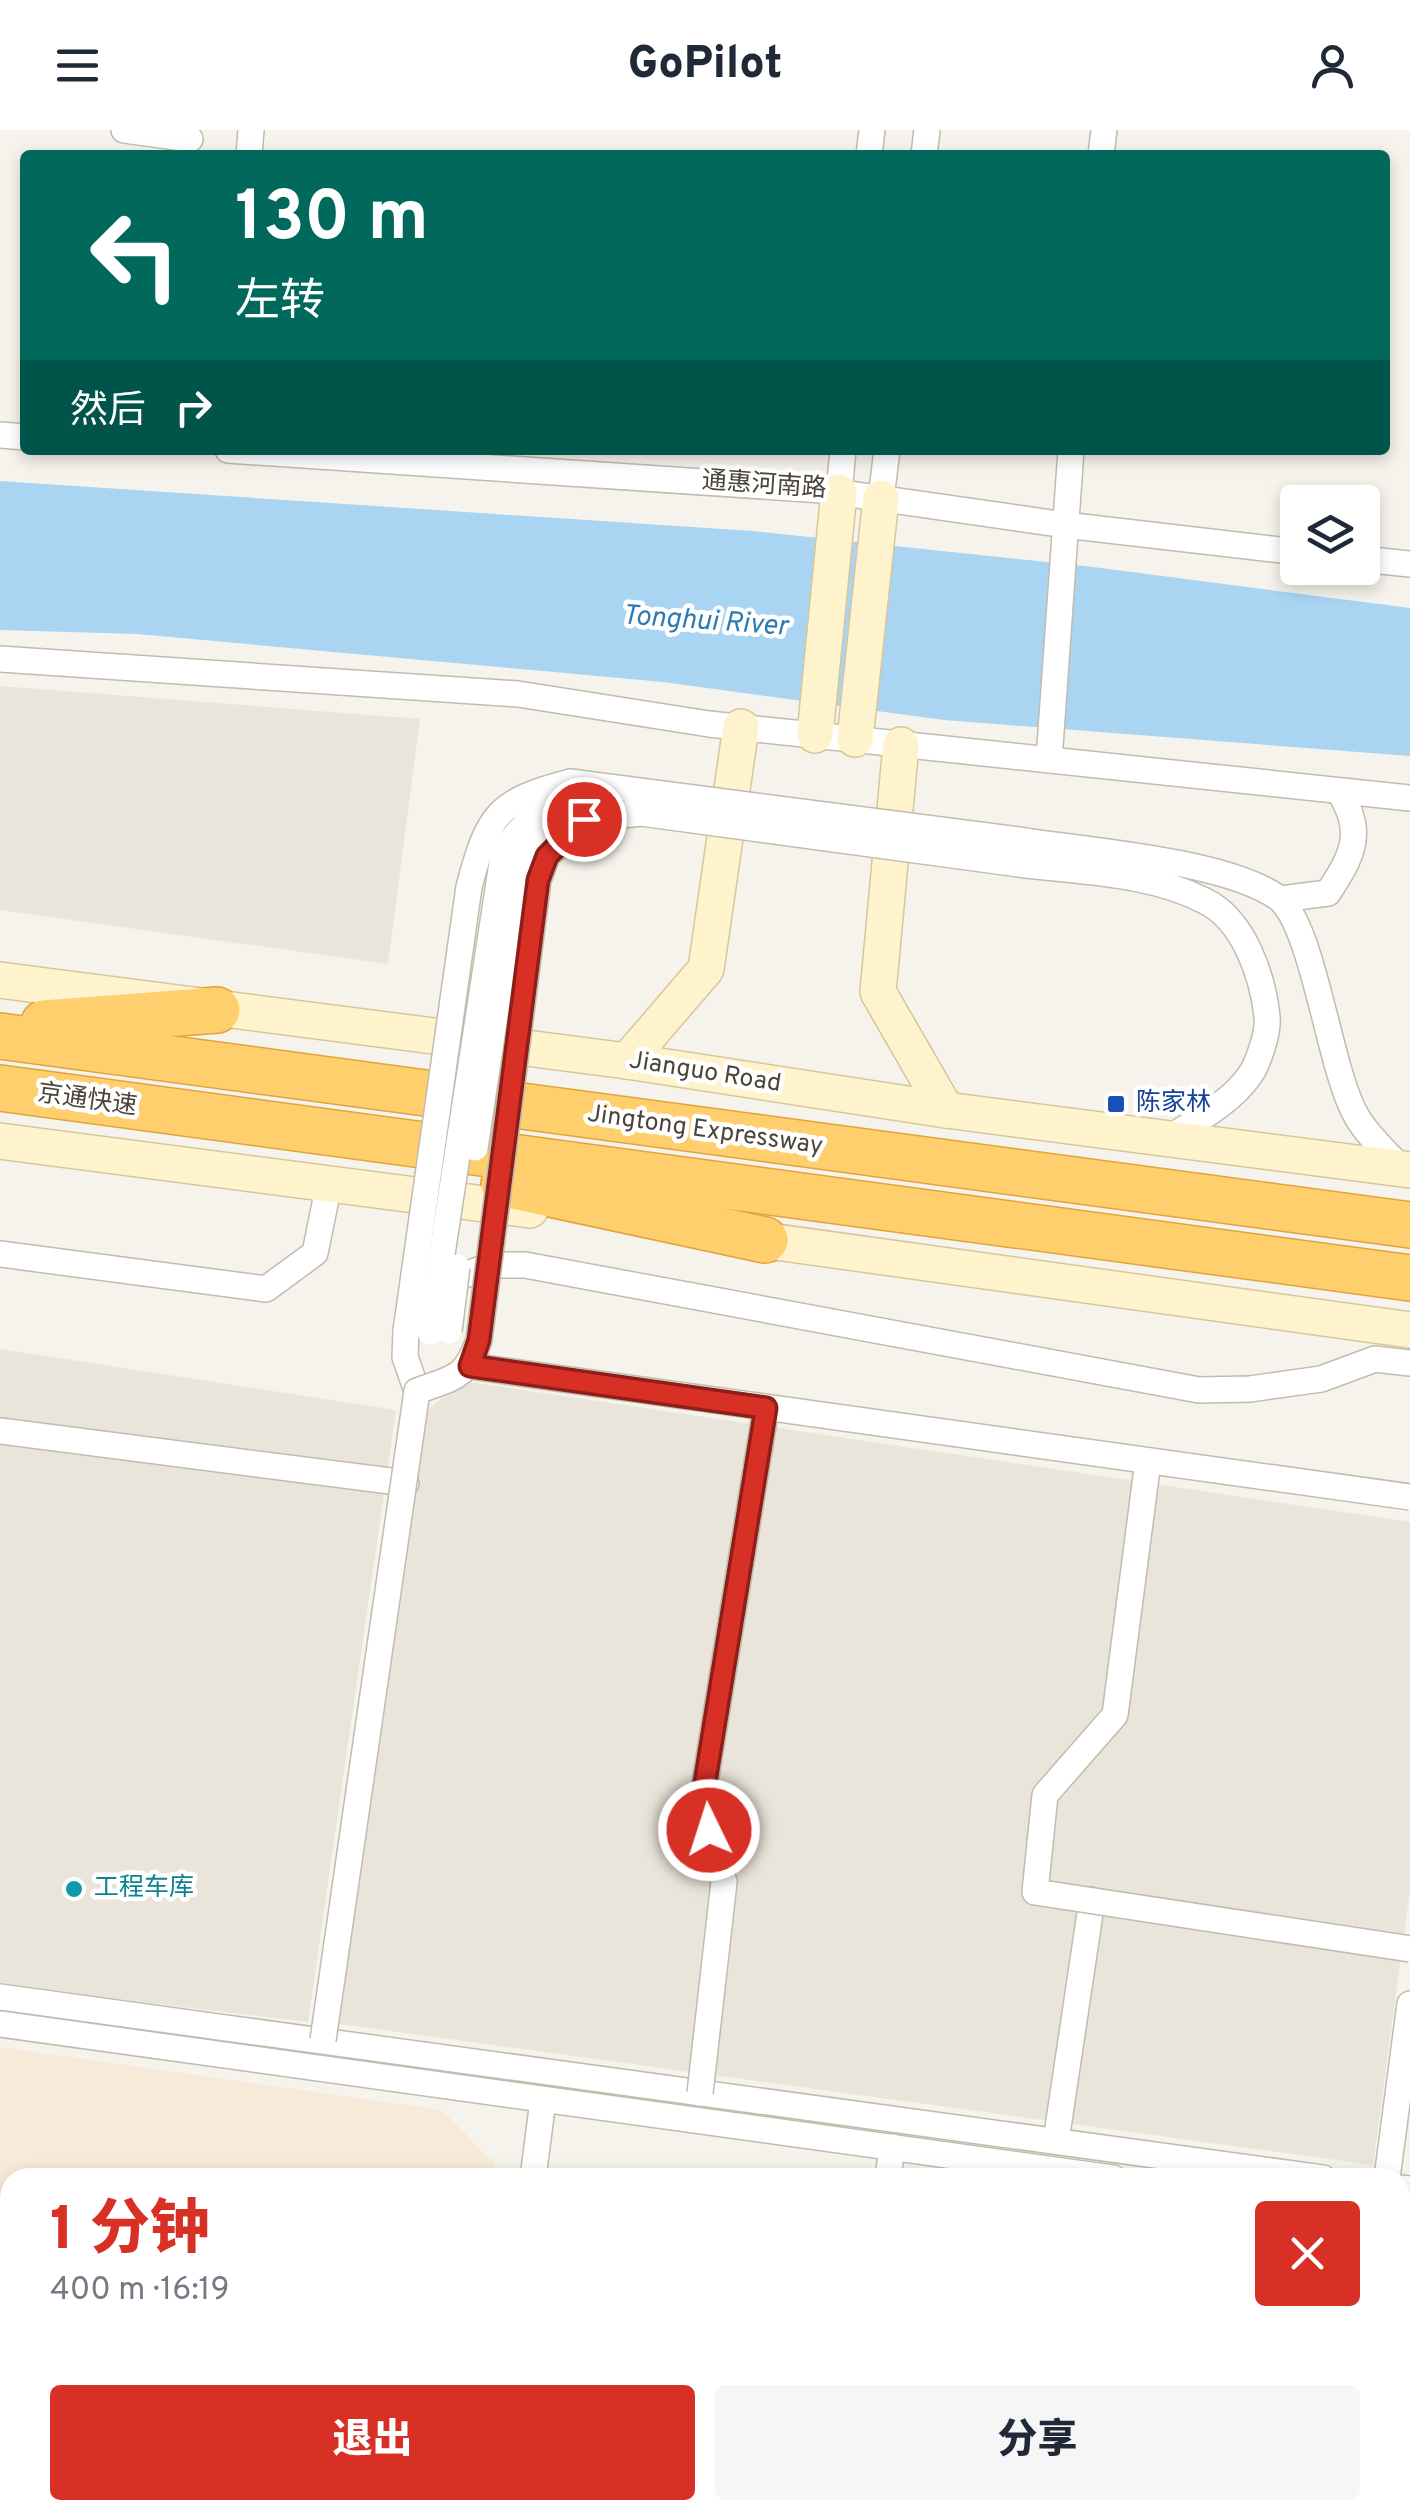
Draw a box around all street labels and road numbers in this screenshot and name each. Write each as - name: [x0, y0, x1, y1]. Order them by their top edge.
- street label: 通惠河南路: [701, 466, 827, 506]
- street label: Jianguo Road: [627, 1045, 783, 1101]
- street label: 京通快速: [35, 1078, 139, 1124]
- street label: Jingtong Expressway: [585, 1099, 825, 1163]

